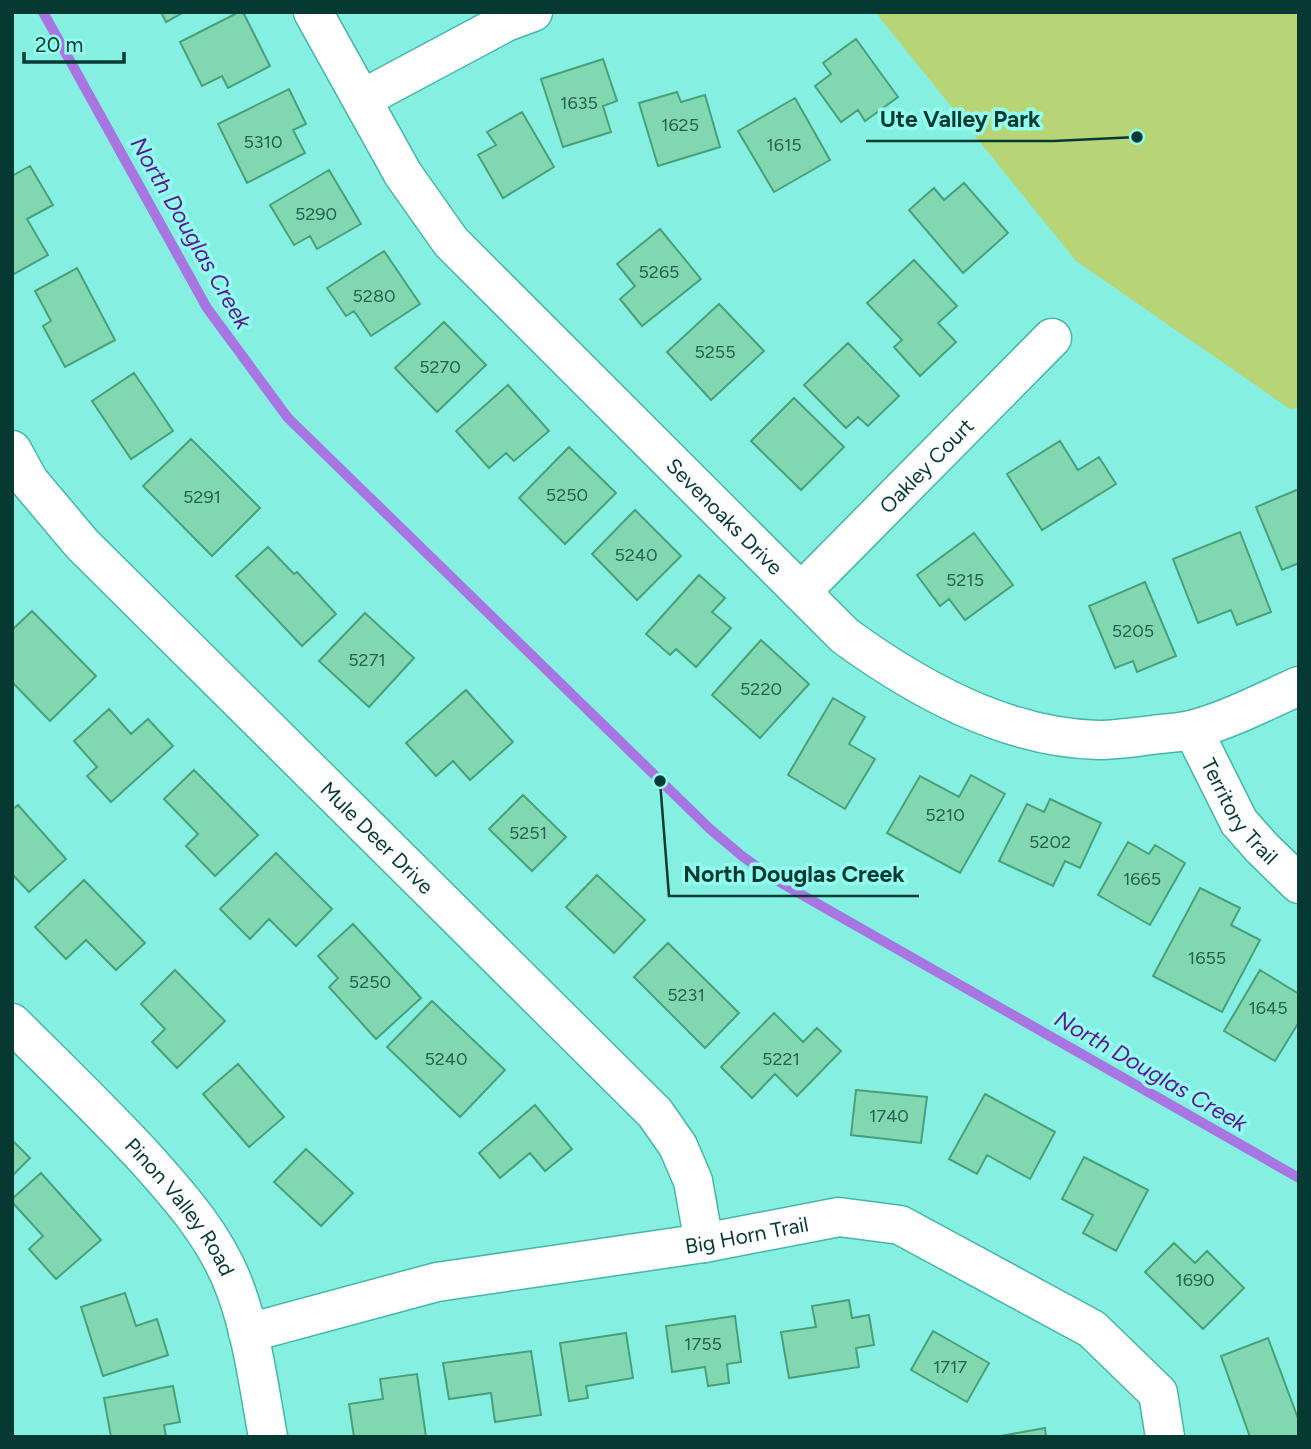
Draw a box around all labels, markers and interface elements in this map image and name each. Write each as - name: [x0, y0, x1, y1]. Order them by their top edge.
- scale bar: [24, 21, 124, 65]
- text: 20 m: [35, 32, 83, 57]
- house number: 1635: [560, 92, 598, 114]
- callout: Ute Valley Park: [866, 97, 1054, 141]
- text: Ute Valley Park: [880, 105, 1041, 133]
- house number: 1625: [661, 114, 699, 136]
- house number: 5310: [243, 131, 283, 153]
- water label: North Douglas Creek: [124, 132, 258, 335]
- house number: 1615: [766, 134, 802, 156]
- house number: 5290: [295, 203, 337, 225]
- house number: 5265: [639, 261, 679, 283]
- house number: 5280: [352, 285, 396, 307]
- house number: 5255: [694, 341, 736, 363]
- house number: 5270: [419, 356, 461, 378]
- street label: Oakley Court: [874, 413, 978, 518]
- street label: Sevenoaks Drive: [661, 452, 788, 579]
- house number: 5250: [546, 484, 588, 506]
- house number: 5291: [183, 486, 221, 508]
- house number: 5240: [614, 544, 658, 566]
- house number: 5215: [946, 569, 984, 591]
- house number: 5205: [1112, 620, 1154, 642]
- house number: 5271: [348, 649, 386, 671]
- house number: 5220: [740, 678, 782, 700]
- street label: Territory Trail: [1197, 754, 1283, 869]
- street label: Mule Deer Drive: [316, 776, 439, 899]
- house number: 5210: [925, 804, 965, 826]
- house number: 5251: [509, 822, 547, 844]
- house number: 5202: [1029, 831, 1071, 853]
- callout: North Douglas Creek: [669, 852, 919, 896]
- text: North Douglas Creek: [683, 860, 905, 888]
- house number: 1665: [1123, 868, 1161, 890]
- house number: 1655: [1188, 947, 1226, 969]
- house number: 5250: [349, 971, 391, 993]
- house number: 5231: [667, 984, 705, 1006]
- house number: 1645: [1248, 997, 1288, 1019]
- water label: North Douglas Creek: [1050, 1004, 1253, 1138]
- house number: 5240: [424, 1048, 468, 1070]
- house number: 5221: [762, 1048, 800, 1070]
- house number: 1740: [869, 1105, 909, 1127]
- street label: Pinon Valley Road: [120, 1132, 241, 1280]
- street label: Big Horn Trail: [683, 1211, 810, 1258]
- house number: 1690: [1175, 1269, 1215, 1291]
- house number: 1755: [684, 1333, 722, 1355]
- house number: 1717: [933, 1356, 967, 1378]

